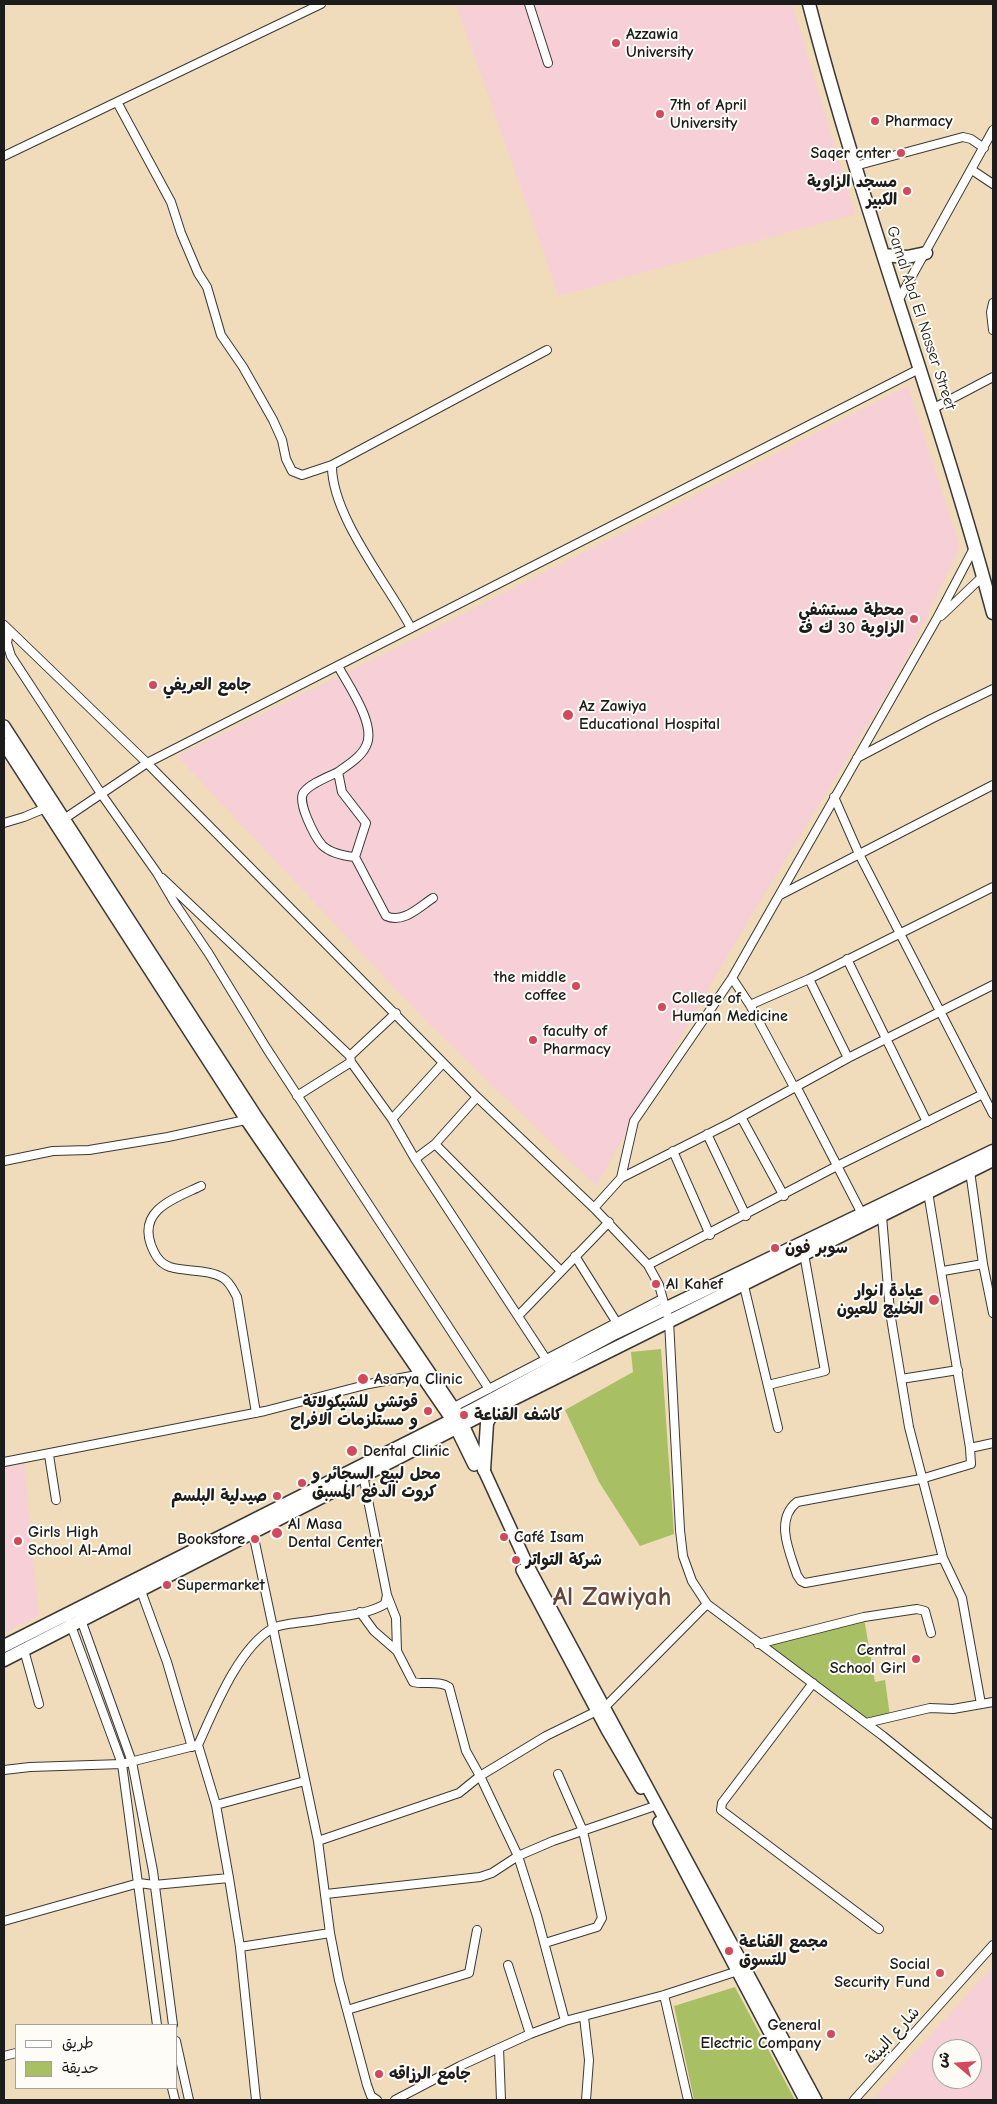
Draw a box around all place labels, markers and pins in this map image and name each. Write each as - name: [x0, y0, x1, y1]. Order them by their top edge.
- place label: Azzawia University: [626, 24, 693, 62]
- marker: Azzawia University: [610, 37, 622, 49]
- place label: 7th of April University: [670, 95, 747, 133]
- marker: 7th of April University: [654, 108, 666, 120]
- place label: Pharmacy: [885, 111, 953, 131]
- marker: Pharmacy: [869, 115, 881, 127]
- place label: Saqer cnter: [811, 143, 891, 163]
- marker: Saqer cnter: [895, 147, 907, 159]
- place label: مسجد الزاوية الكبير: [807, 172, 897, 210]
- marker: مسجد الزاوية الكبير: [901, 185, 913, 197]
- place label: محطة مستشفي الزاوية 30 ك ف: [799, 600, 904, 638]
- marker: محطة مستشفي الزاوية 30 ك ف: [908, 613, 920, 625]
- place label: جامع العريفي: [163, 675, 251, 695]
- marker: جامع العريفي: [147, 679, 159, 691]
- place label: Az Zawiya Educational Hospital: [579, 696, 720, 734]
- marker: Az Zawiya Educational Hospital: [561, 708, 575, 722]
- place label: the middle coffee: [494, 967, 566, 1005]
- marker: the middle coffee: [570, 980, 582, 992]
- place label: College of Human Medicine: [672, 988, 788, 1026]
- marker: College of Human Medicine: [656, 1001, 668, 1013]
- place label: faculty of Pharmacy: [543, 1021, 611, 1059]
- marker: faculty of Pharmacy: [527, 1034, 539, 1046]
- place label: سوبر فون: [785, 1238, 848, 1258]
- marker: سوبر فون: [769, 1242, 781, 1254]
- place label: Al Kahef: [666, 1274, 723, 1294]
- marker: Al Kahef: [650, 1278, 662, 1290]
- place label: عيادة انوار الخليج للعيون: [837, 1281, 923, 1319]
- marker: عيادة انوار الخليج للعيون: [927, 1293, 941, 1307]
- place label: Asarya Clinic: [374, 1369, 462, 1389]
- marker: Asarya Clinic: [356, 1372, 370, 1386]
- place label: قوتشي للشيكولاتة و مستلزمات الافراح: [290, 1392, 418, 1430]
- marker: قوتشي للشيكولاتة و مستلزمات الافراح: [422, 1405, 434, 1417]
- place label: كاشف القناعة: [474, 1405, 562, 1425]
- marker: كاشف القناعة: [458, 1409, 470, 1421]
- place label: Dental Clinic: [363, 1441, 449, 1461]
- marker: Dental Clinic: [345, 1444, 359, 1458]
- place label: محل لبيع السجائر و كروت الدفع المسبق: [312, 1464, 441, 1502]
- marker: محل لبيع السجائر و كروت الدفع المسبق: [296, 1477, 308, 1489]
- place label: صيدلية البلسم: [171, 1486, 267, 1506]
- marker: صيدلية البلسم: [271, 1490, 283, 1502]
- place label: Al Masa Dental Center: [288, 1514, 382, 1552]
- place label: Girls High School Al-Amal: [28, 1522, 132, 1560]
- marker: Al Masa Dental Center: [270, 1526, 284, 1540]
- place label: Café Isam: [514, 1527, 584, 1547]
- place label: Bookstore: [177, 1529, 245, 1549]
- marker: Café Isam: [498, 1531, 510, 1543]
- marker: Bookstore: [249, 1533, 261, 1545]
- marker: Girls High School Al-Amal: [12, 1535, 24, 1547]
- place label: شركة التواتر: [526, 1550, 602, 1570]
- marker: شركة التواتر: [510, 1554, 522, 1566]
- place label: Supermarket: [177, 1575, 265, 1595]
- marker: Supermarket: [161, 1579, 173, 1591]
- place label: Central School Girl: [830, 1640, 906, 1678]
- marker: Central School Girl: [910, 1653, 922, 1665]
- place label: مجمع القناعة للتسوق: [739, 1932, 828, 1970]
- marker: مجمع القناعة للتسوق: [723, 1945, 735, 1957]
- place label: Social Security Fund: [834, 1954, 930, 1992]
- marker: Social Security Fund: [934, 1967, 946, 1979]
- place label: General Electric Company: [700, 2015, 821, 2053]
- marker: General Electric Company: [825, 2028, 837, 2040]
- place label: جامع الرزاقه: [389, 2064, 471, 2084]
- marker: جامع الرزاقه: [373, 2068, 385, 2080]

